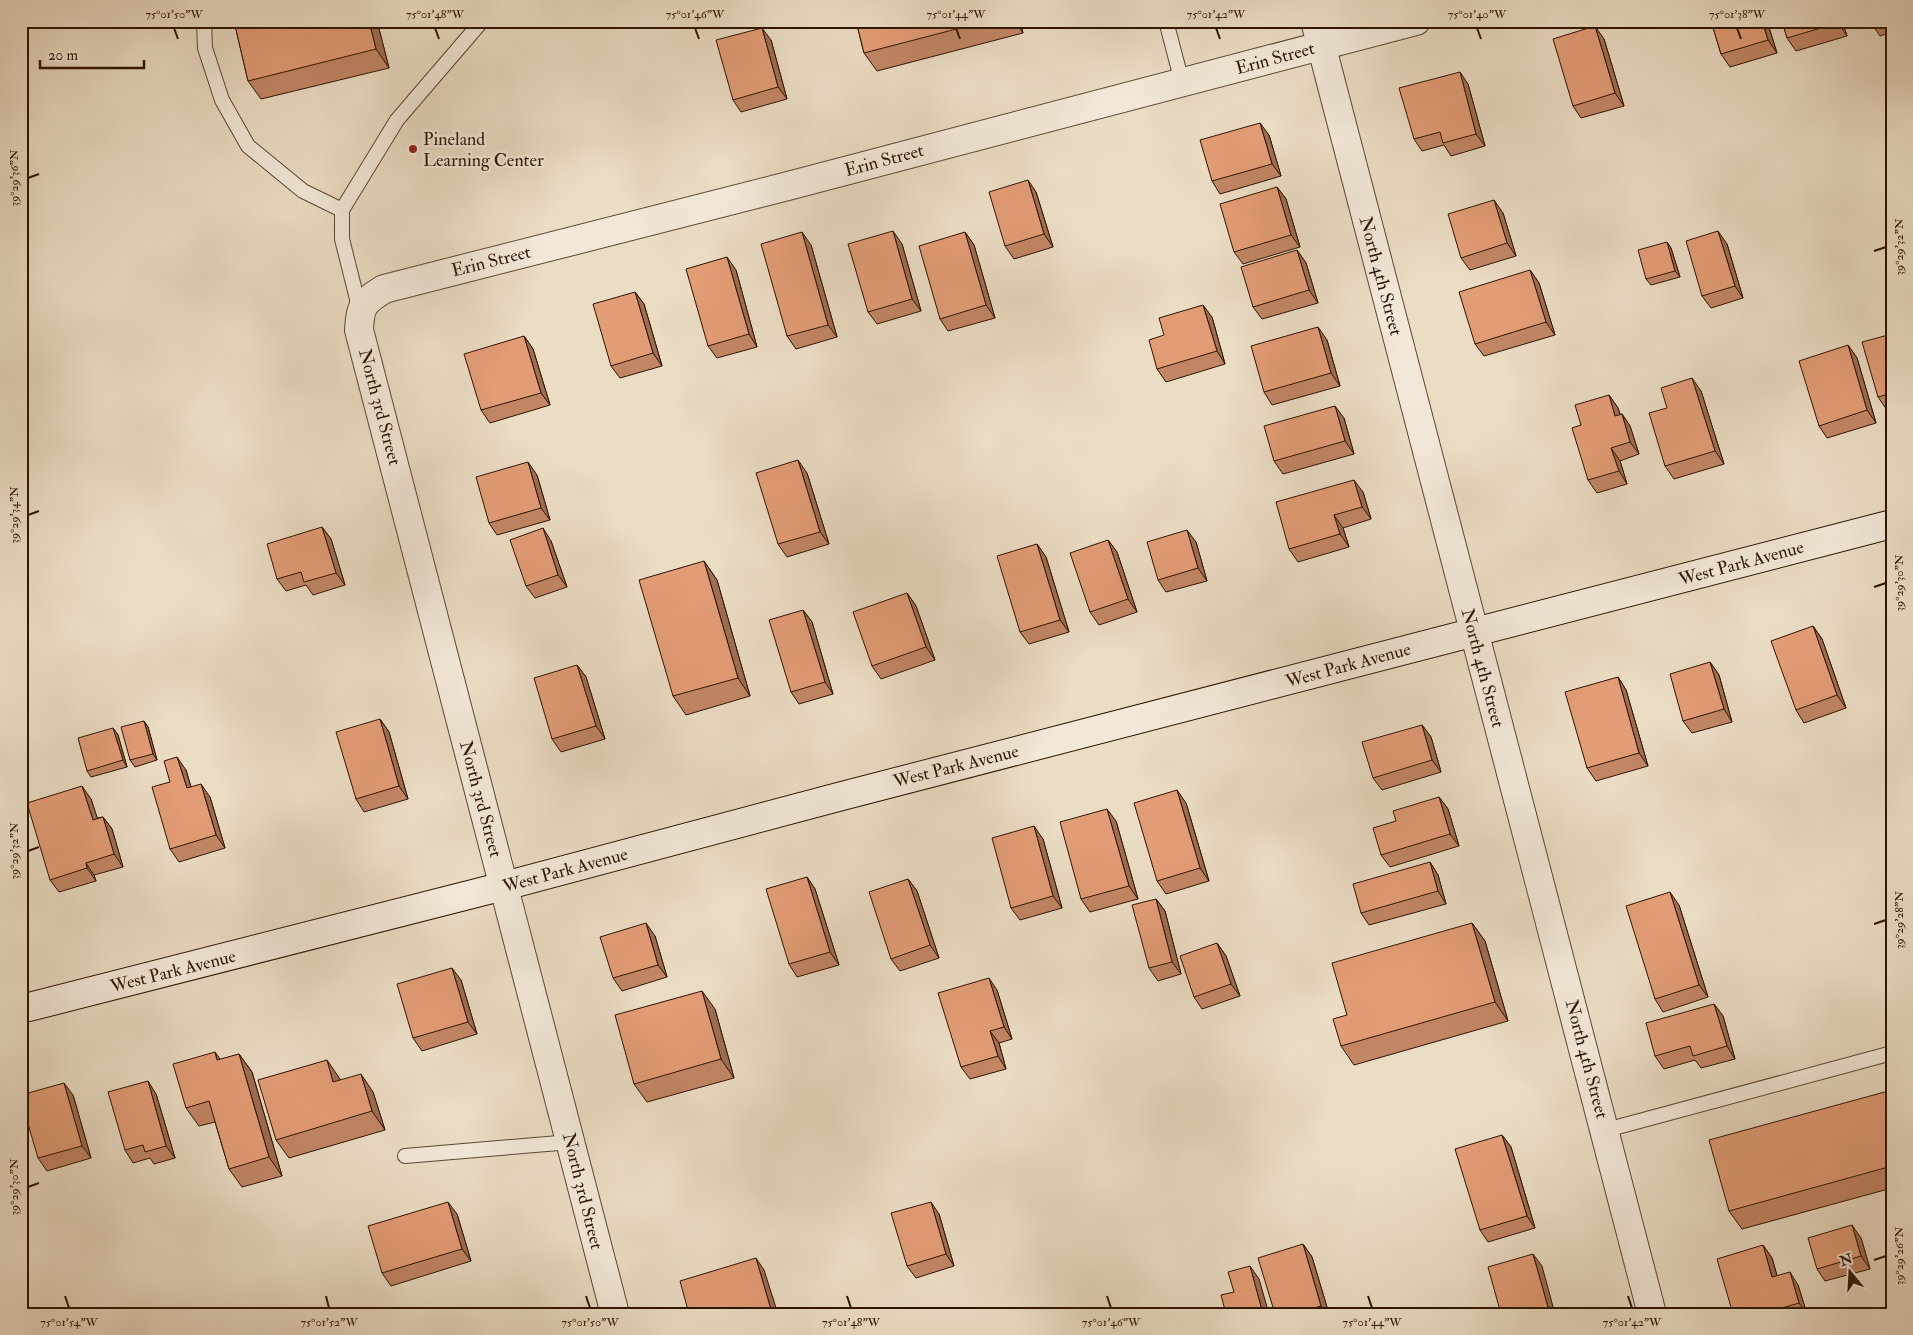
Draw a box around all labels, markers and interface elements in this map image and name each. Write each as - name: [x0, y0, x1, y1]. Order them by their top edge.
- text: 75°01'50"W: [145, 7, 203, 22]
- text: 75°01'48"W: [406, 7, 465, 22]
- text: 75°01'46"W: [666, 7, 725, 22]
- text: 75°01'44"W: [927, 7, 986, 22]
- text: 75°01'42"W: [1187, 7, 1246, 22]
- text: 75°01'40"W: [1448, 7, 1507, 22]
- text: 75°01'38"W: [1709, 7, 1766, 22]
- street label: Erin Street: [1233, 37, 1317, 80]
- scale bar: [40, 38, 144, 70]
- text: 20 m: [48, 46, 78, 65]
- place label: Pineland Learning Center: [423, 128, 544, 172]
- street label: Erin Street: [842, 139, 926, 182]
- marker: Pineland Learning Center: [407, 143, 419, 155]
- text: 39°29'36"N: [7, 149, 22, 206]
- street label: North 4th Street: [1354, 214, 1407, 338]
- text: 39°29'32"N: [1892, 218, 1907, 275]
- street label: Erin Street: [449, 241, 533, 282]
- street label: North 3rd Street: [353, 346, 406, 468]
- text: 39°29'34"N: [7, 486, 22, 544]
- street label: West Park Avenue: [1675, 536, 1807, 592]
- text: 39°29'30"N: [1892, 554, 1907, 612]
- street label: North 4th Street: [1456, 606, 1509, 730]
- street label: West Park Avenue: [1282, 638, 1414, 694]
- street label: North 3rd Street: [454, 738, 507, 860]
- street label: West Park Avenue: [890, 740, 1022, 793]
- text: 39°29'32"N: [7, 822, 22, 879]
- street label: West Park Avenue: [499, 843, 631, 899]
- text: 39°29'28"N: [1892, 891, 1907, 949]
- street label: West Park Avenue: [107, 945, 239, 998]
- street label: North 4th Street: [1560, 997, 1613, 1121]
- street label: North 3rd Street: [557, 1130, 608, 1252]
- text: 39°29'30"N: [7, 1158, 22, 1216]
- text: 39°29'26"N: [1892, 1227, 1907, 1285]
- north arrow: [1826, 1248, 1876, 1298]
- text: N: [1837, 1250, 1855, 1270]
- text: 75°01'54"W: [40, 1315, 98, 1330]
- text: 75°01'52"W: [300, 1315, 358, 1330]
- text: 75°01'50"W: [561, 1315, 619, 1330]
- text: 75°01'48"W: [822, 1315, 881, 1330]
- text: 75°01'46"W: [1082, 1315, 1141, 1330]
- text: 75°01'44"W: [1343, 1315, 1402, 1330]
- text: 75°01'42"W: [1603, 1315, 1662, 1330]

